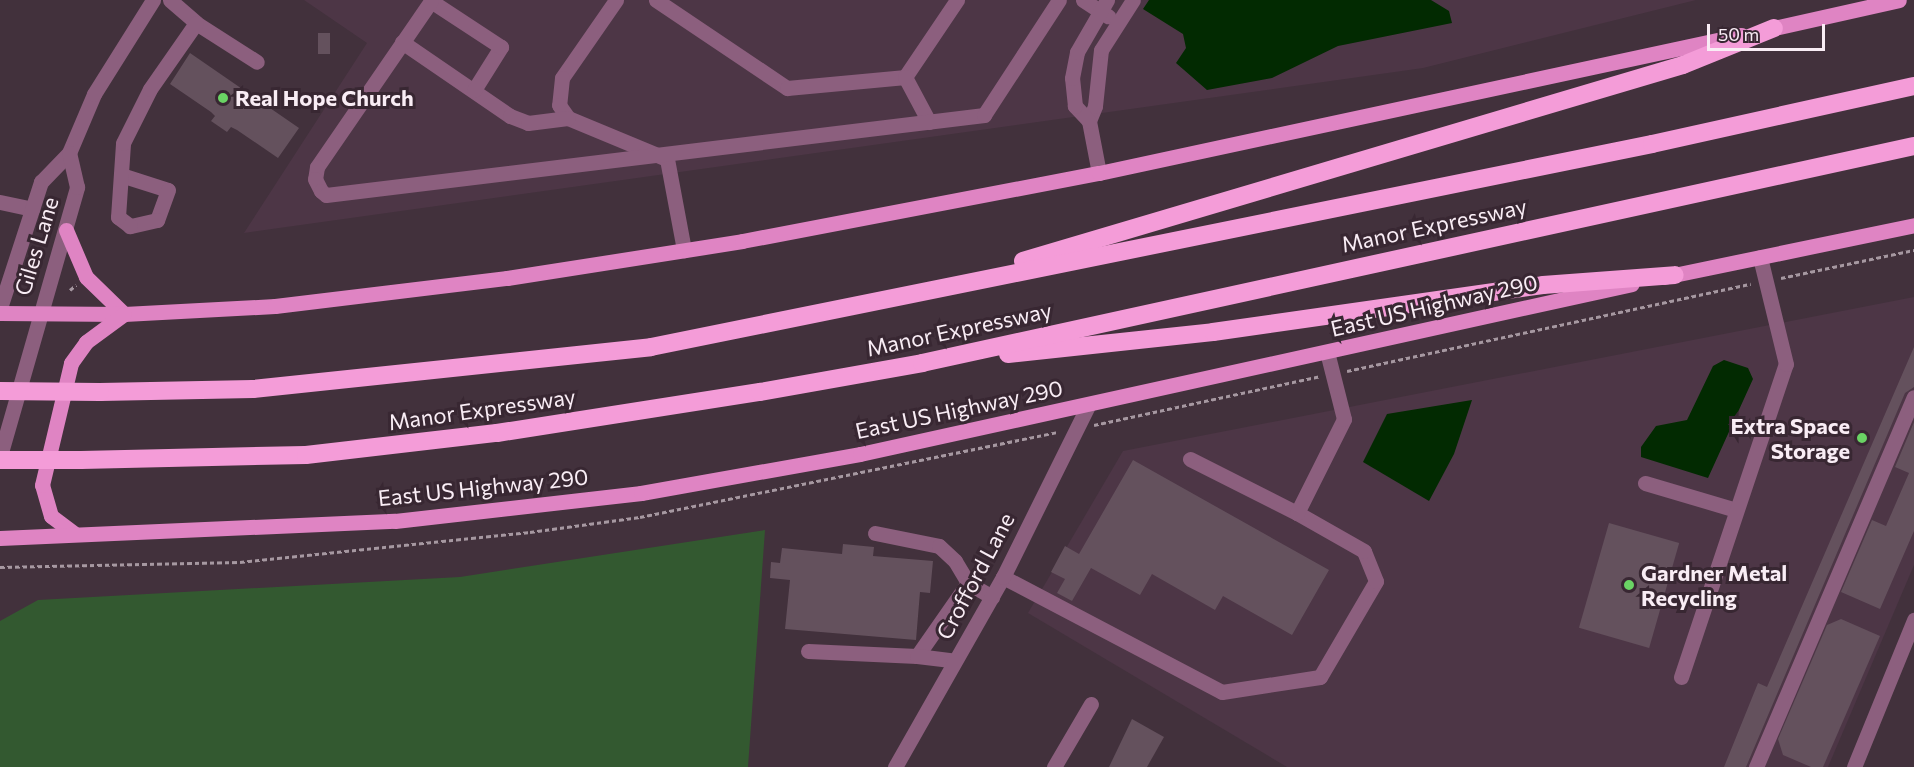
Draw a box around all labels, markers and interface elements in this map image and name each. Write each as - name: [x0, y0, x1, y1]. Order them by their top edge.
- scale bar: [1710, 12, 1828, 50]
- text: 50 m: [1718, 23, 1759, 45]
- place label: Real Hope Church: [235, 85, 414, 111]
- marker: Real Hope Church: [216, 91, 230, 105]
- street label: Manor Expressway: [1339, 192, 1529, 258]
- street label: Giles Lane: [9, 194, 63, 298]
- street label: East US Highway 290: [1328, 268, 1540, 342]
- street label: Manor Expressway: [864, 296, 1054, 362]
- street label: East US Highway 290: [853, 374, 1065, 444]
- street label: Manor Expressway: [387, 383, 577, 435]
- place label: Extra Space Storage: [1730, 412, 1850, 464]
- marker: Extra Space Storage: [1855, 431, 1869, 445]
- street label: East US Highway 290: [376, 463, 590, 511]
- street label: Crofford Lane: [931, 508, 1019, 644]
- place label: Gardner Metal Recycling: [1641, 559, 1787, 610]
- marker: Gardner Metal Recycling: [1622, 578, 1636, 592]

